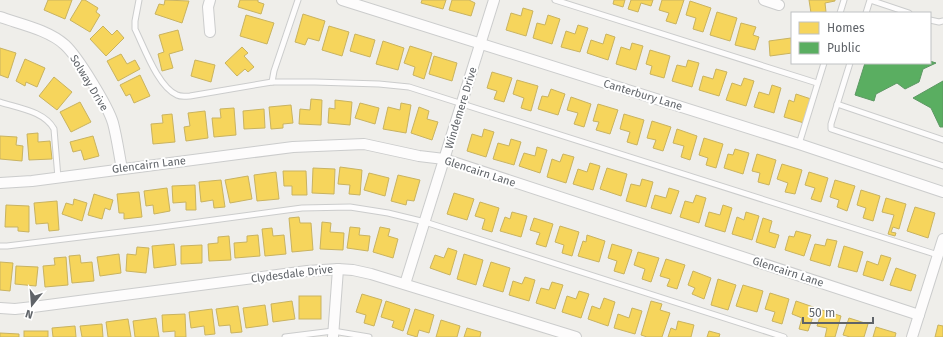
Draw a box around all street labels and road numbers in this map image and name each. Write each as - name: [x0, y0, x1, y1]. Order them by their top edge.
- street label: Solway Drive: [67, 53, 111, 113]
- street label: Windemere Drive: [442, 65, 480, 151]
- street label: Canterbury Lane: [602, 77, 684, 113]
- street label: Glencairn Lane: [111, 154, 187, 176]
- street label: Glencairn Lane: [443, 154, 517, 190]
- street label: Glencairn Lane: [751, 254, 825, 290]
- street label: Clydesdale Drive: [250, 263, 334, 285]

